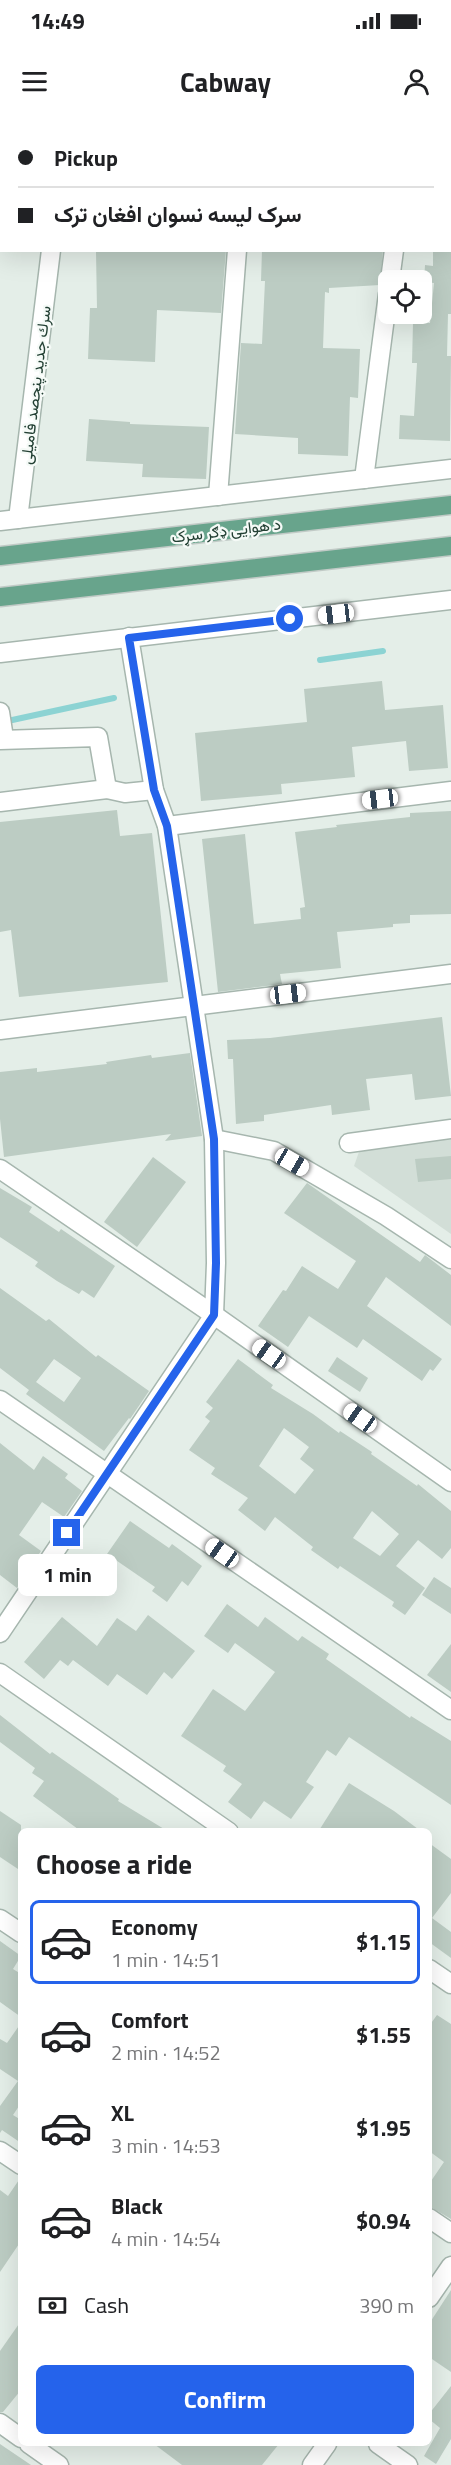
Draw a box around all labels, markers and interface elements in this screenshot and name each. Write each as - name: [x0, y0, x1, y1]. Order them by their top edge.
- text: 14:49: [30, 4, 85, 38]
- text: Cabway: [180, 61, 271, 102]
- icon: menu: [18, 65, 51, 98]
- icon: person: [400, 65, 433, 98]
- text: Pickup: [54, 141, 118, 175]
- text: سرک لیسه نسوان افغان‌ ترک: [54, 197, 301, 231]
- map controls: [378, 270, 432, 324]
- button: locate: [378, 270, 432, 324]
- street label: سرك جدید پنجصد فامیلی: [13, 304, 57, 466]
- street label: د هوایی ډګر سړک: [170, 511, 282, 549]
- car: [317, 603, 355, 625]
- route start: [276, 605, 303, 632]
- car: [361, 788, 399, 810]
- car: [269, 983, 307, 1005]
- car: [272, 1145, 312, 1179]
- car: [249, 1336, 289, 1372]
- car: [340, 1400, 380, 1436]
- route end: [53, 1519, 80, 1546]
- car: [202, 1535, 242, 1571]
- callout: 1 min: [17, 1554, 116, 1596]
- text: 1 min: [43, 1559, 92, 1590]
- text: Choose a ride: [36, 1843, 192, 1884]
- text: Economy: [111, 1910, 198, 1944]
- icon: car: [39, 1915, 93, 1969]
- text: $1.15: [356, 1925, 411, 1959]
- text: 1 min · 14:51: [111, 1944, 221, 1975]
- text: Comfort: [111, 2003, 189, 2037]
- icon: car: [39, 2008, 93, 2062]
- text: $1.55: [356, 2018, 411, 2052]
- text: 2 min · 14:52: [111, 2037, 221, 2068]
- text: XL: [111, 2096, 134, 2130]
- icon: car: [39, 2101, 93, 2155]
- text: $1.95: [356, 2111, 411, 2145]
- text: 3 min · 14:53: [111, 2130, 221, 2161]
- text: Black: [111, 2189, 163, 2223]
- icon: car: [39, 2194, 93, 2248]
- text: $0.94: [356, 2204, 411, 2238]
- text: 4 min · 14:54: [111, 2223, 221, 2254]
- text: Cash: [84, 2288, 129, 2322]
- icon: cash: [36, 2289, 69, 2322]
- text: 390 m: [359, 2290, 414, 2321]
- button: Confirm: [36, 2365, 414, 2434]

